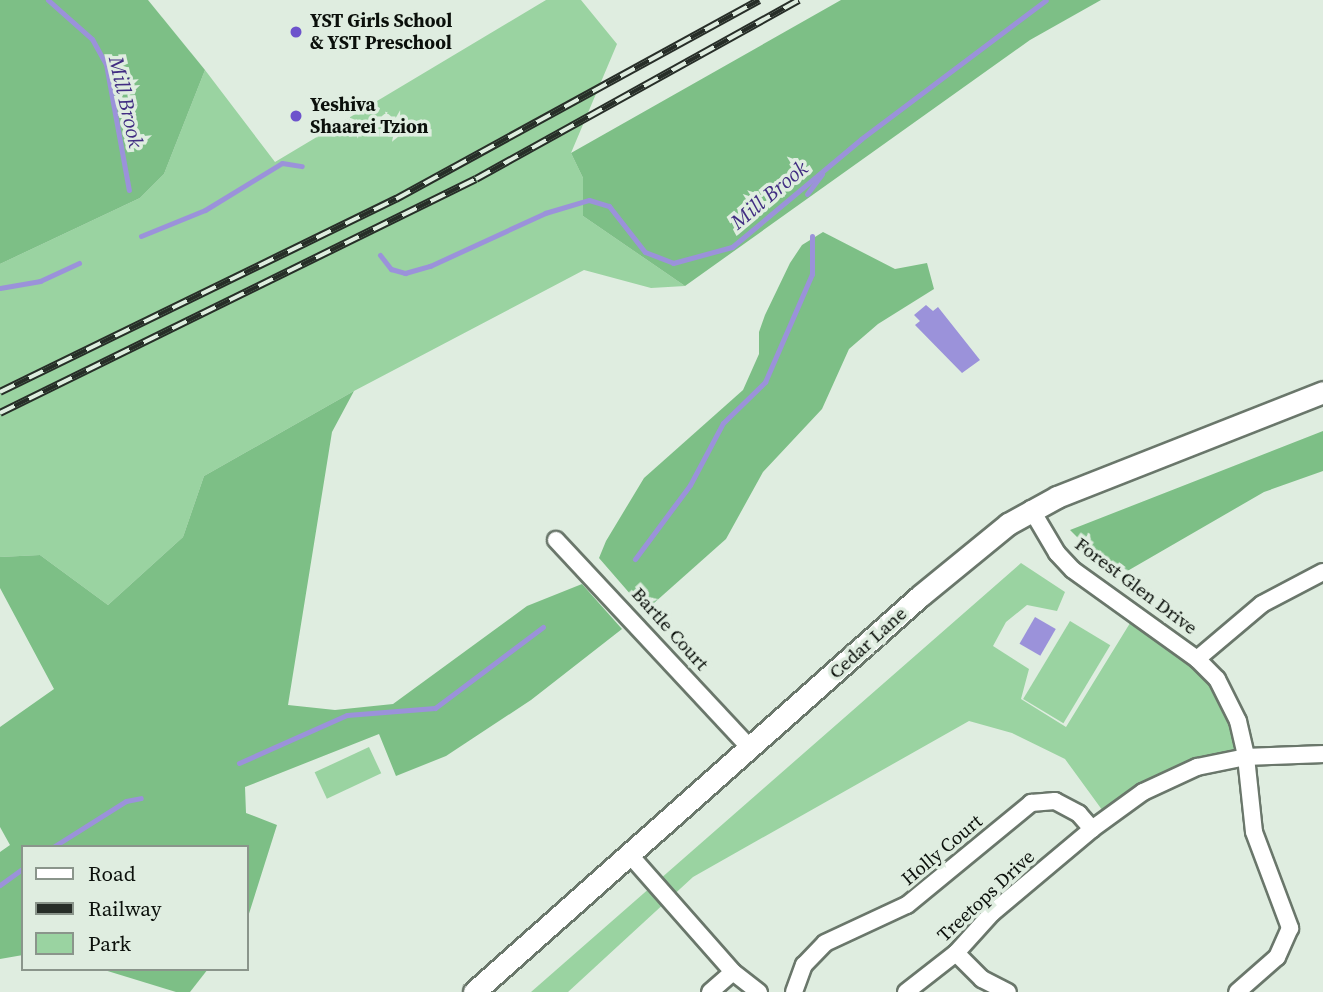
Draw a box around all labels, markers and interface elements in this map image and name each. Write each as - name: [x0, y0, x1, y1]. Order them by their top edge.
- place label: YST Girls School & YST Preschool: [310, 10, 453, 54]
- marker: YST Girls School & YST Preschool: [288, 24, 304, 40]
- water label: Mill Brook: [103, 54, 149, 150]
- place label: Yeshiva Shaarei Tzion: [310, 94, 429, 138]
- marker: Yeshiva Shaarei Tzion: [288, 108, 304, 124]
- water label: Mill Brook: [725, 156, 813, 234]
- street label: Forest Glen Drive: [1070, 533, 1202, 639]
- street label: Bartle Court: [627, 583, 713, 675]
- street label: Cedar Lane: [825, 602, 911, 684]
- street label: Holly Court: [897, 810, 987, 890]
- legend: [21, 845, 248, 971]
- street label: Treetops Drive: [933, 845, 1039, 947]
- text: Road: [88, 859, 136, 888]
- text: Railway: [88, 894, 162, 923]
- text: Park: [88, 929, 131, 958]

